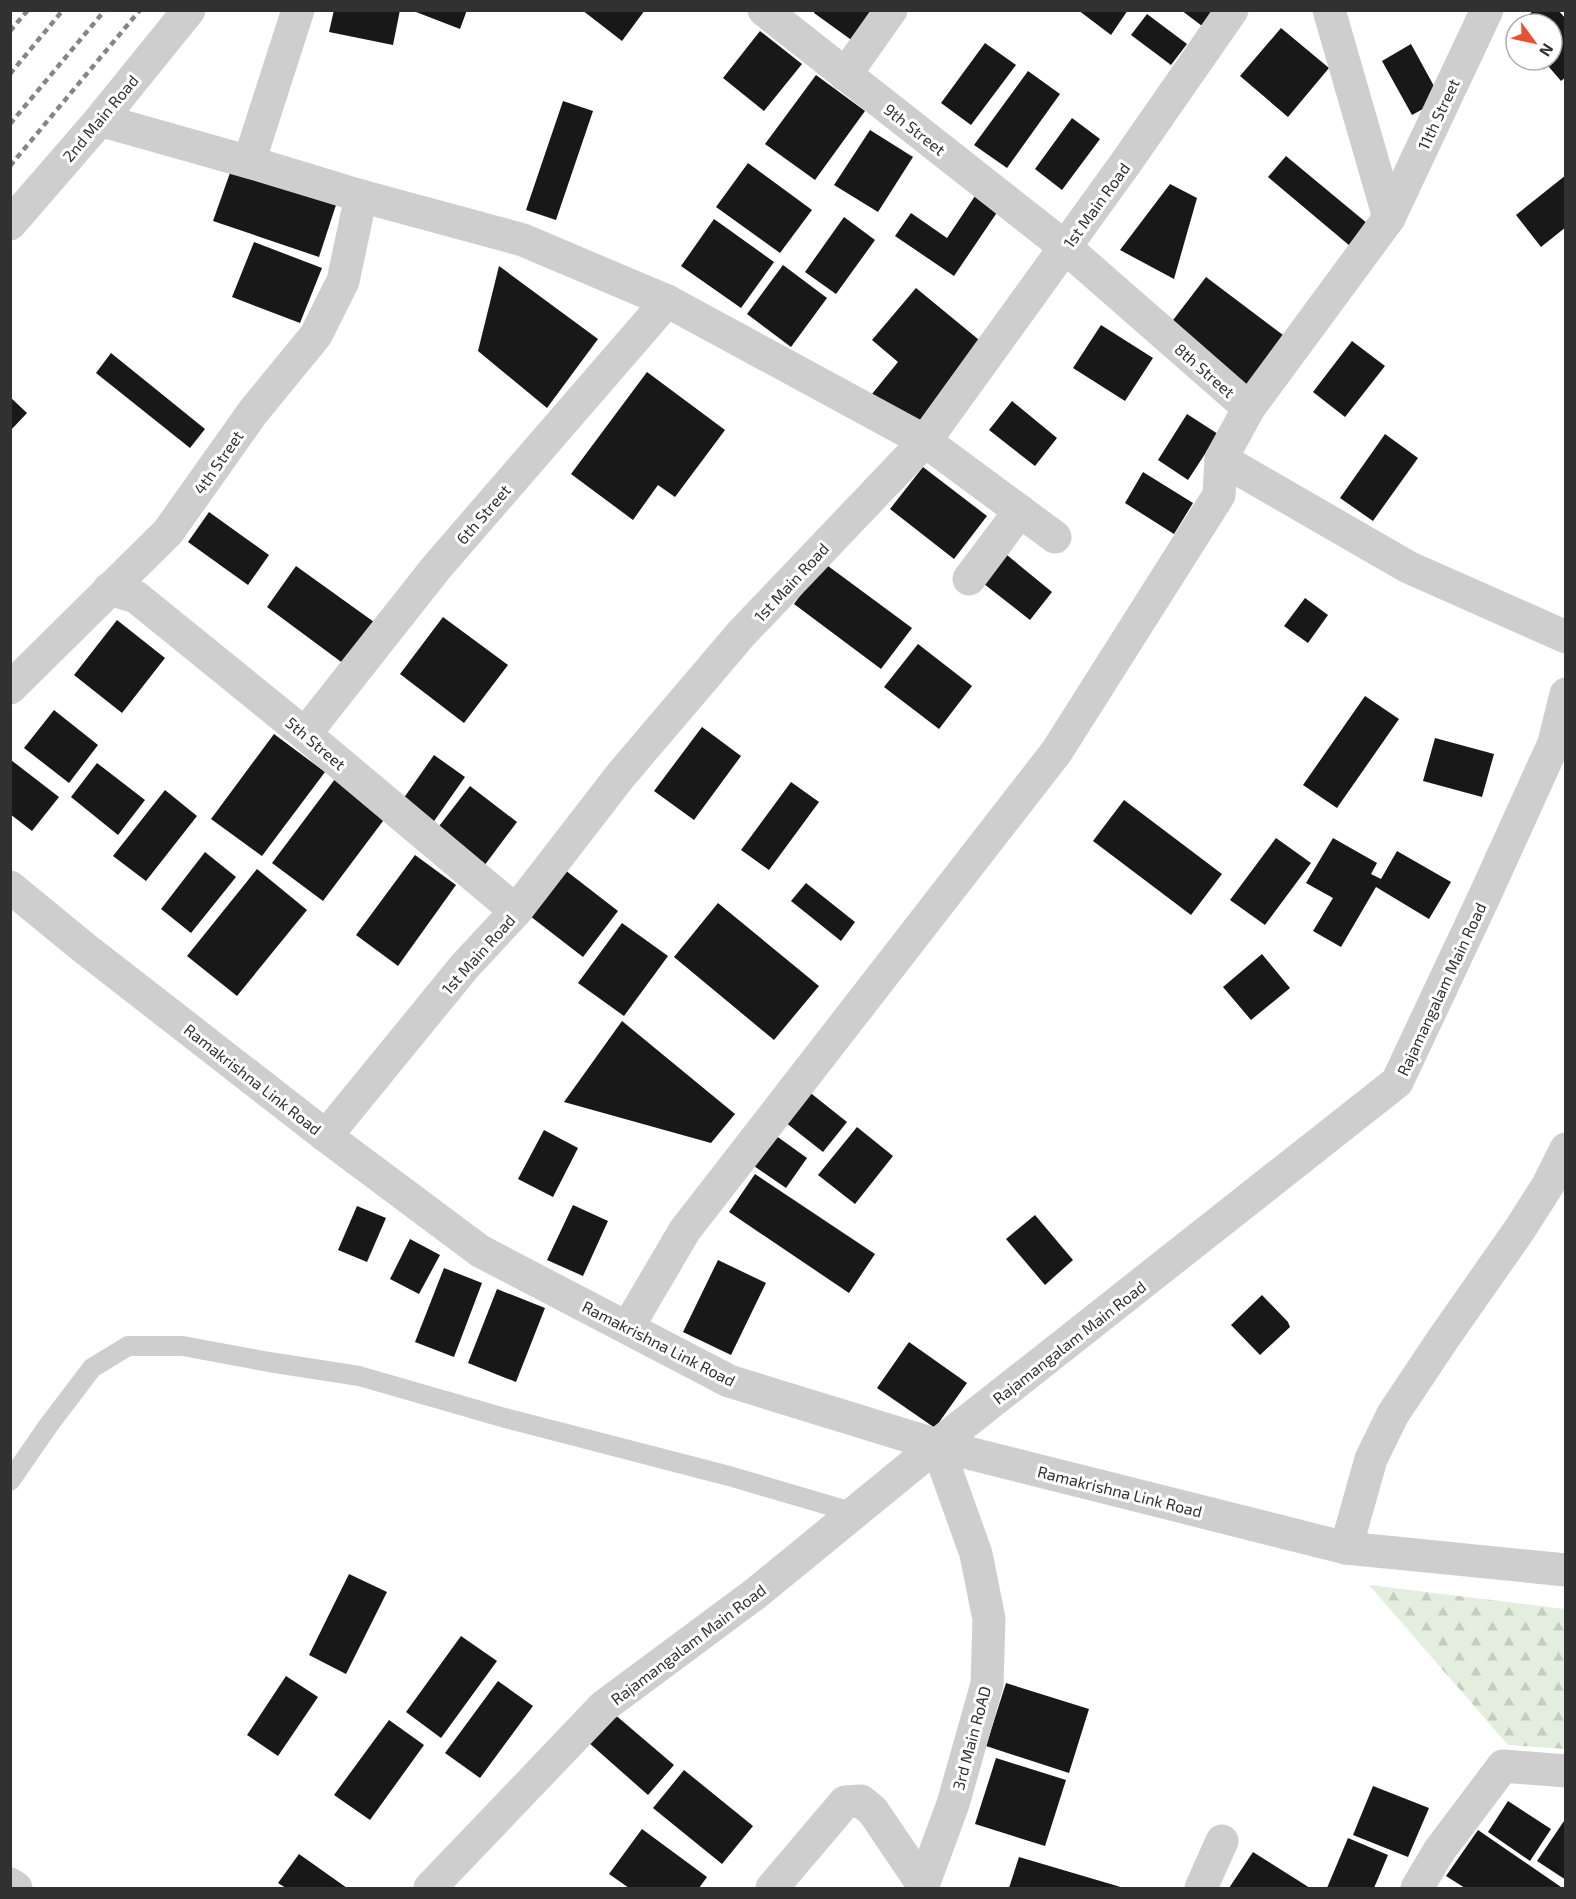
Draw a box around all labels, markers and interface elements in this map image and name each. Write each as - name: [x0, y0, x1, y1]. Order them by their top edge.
- north arrow: [1504, 12, 1564, 72]
- text: N: [1536, 40, 1558, 60]
- street label: 2nd Main Road: [58, 71, 142, 165]
- street label: 11th Street: [1413, 75, 1463, 153]
- street label: 9th Street: [881, 99, 949, 159]
- street label: 1st Main Road: [1059, 159, 1133, 251]
- street label: 8th Street: [1171, 339, 1239, 401]
- street label: 4th Street: [189, 427, 247, 497]
- street label: 6th Street: [452, 480, 514, 548]
- street label: 1st Main Road: [750, 539, 832, 625]
- street label: 5th Street: [282, 713, 350, 773]
- street label: Rajamangalam Main Road: [1392, 899, 1490, 1079]
- street label: 1st Main Road: [437, 910, 519, 998]
- street label: Ramakrishna Link Road: [181, 1020, 325, 1138]
- street label: Rajamangalam Main Road: [989, 1276, 1150, 1408]
- street label: Ramakrishna Link Road: [579, 1296, 739, 1390]
- street label: Ramakrishna Link Road: [1036, 1461, 1204, 1521]
- street label: Rajamangalam Main Road: [607, 1580, 770, 1709]
- street label: 3rd Main RoAD: [948, 1684, 994, 1792]

